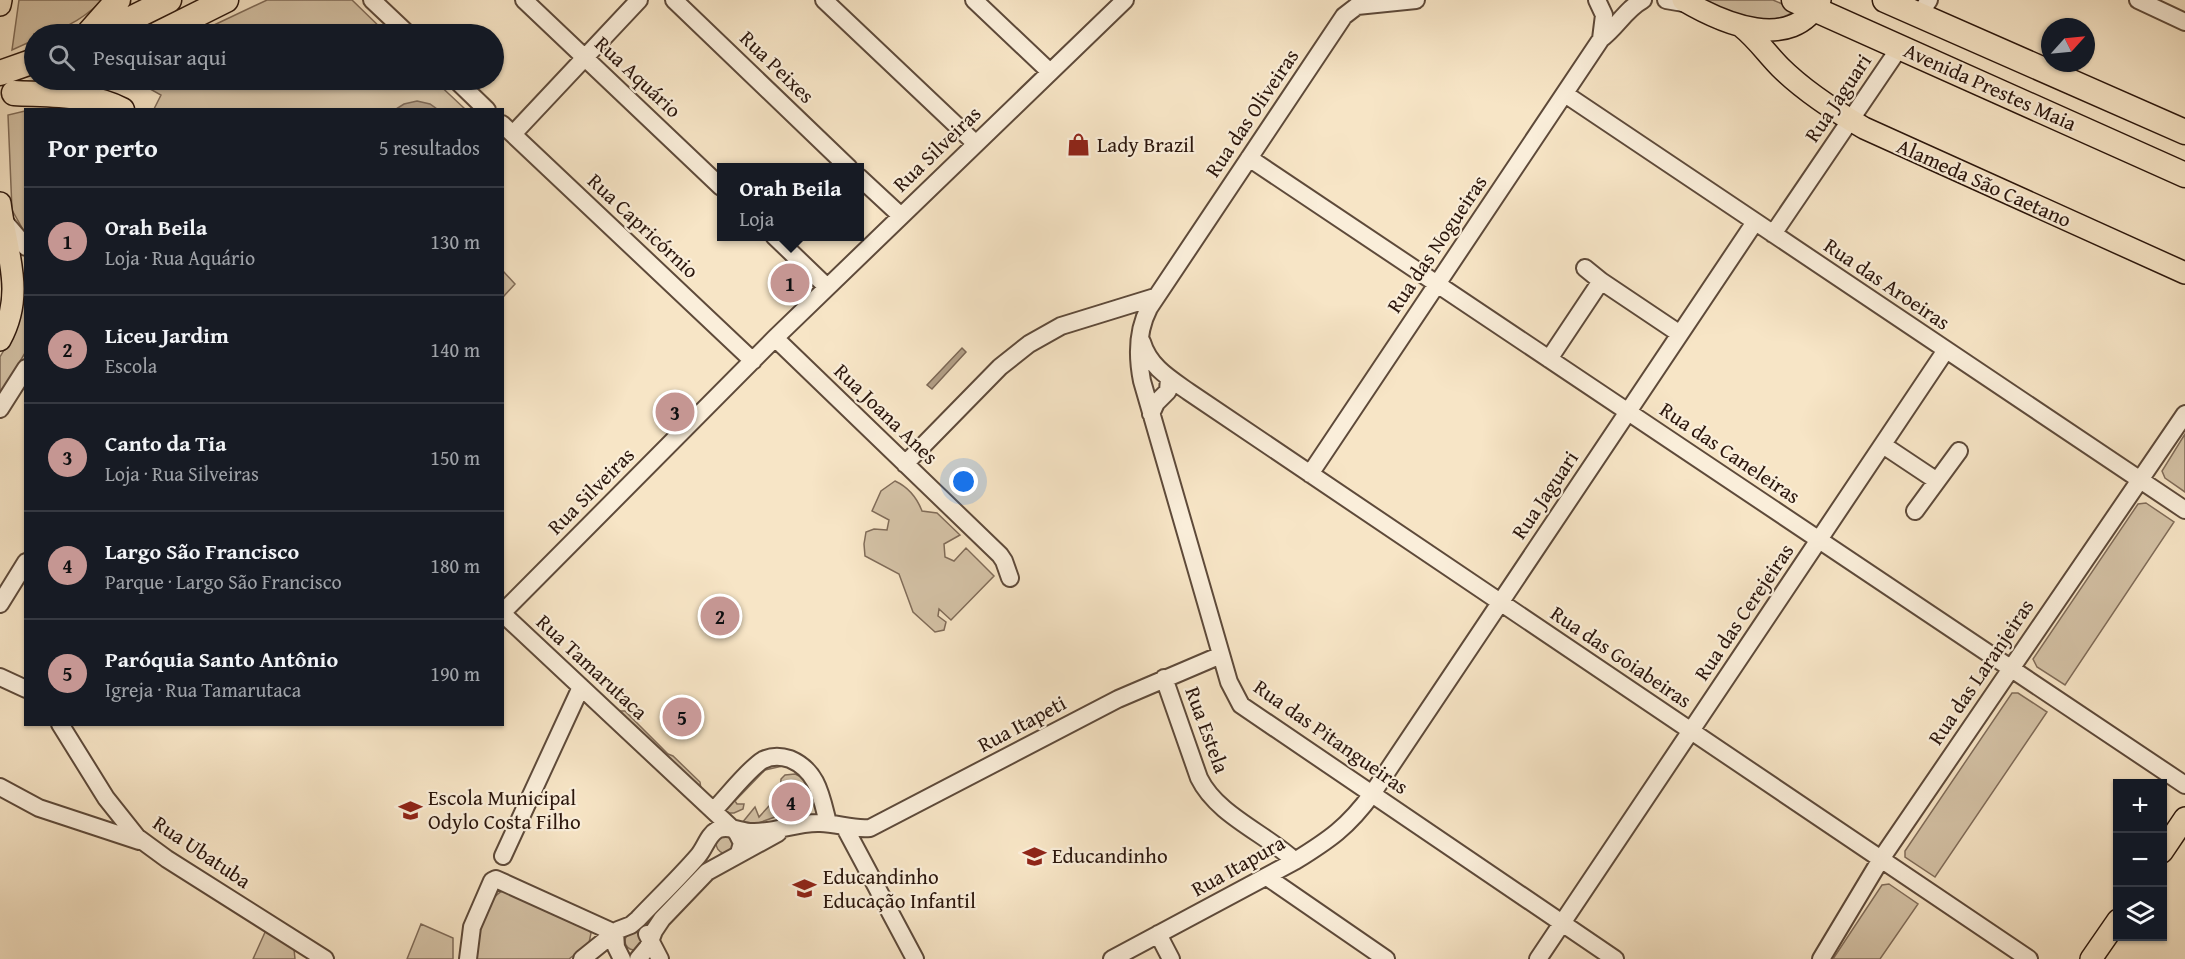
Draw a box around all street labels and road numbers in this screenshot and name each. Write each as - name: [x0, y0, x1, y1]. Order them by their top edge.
- street label: Rua Peixes: [733, 23, 822, 110]
- street label: Rua Aquário: [588, 28, 689, 125]
- street label: Avenida Prestes Maia: [1899, 35, 2082, 139]
- street label: Rua das Oliveiras: [1197, 42, 1306, 183]
- street label: Rua Jaguari: [1797, 47, 1879, 148]
- street label: Rua Silveiras: [885, 98, 988, 199]
- street label: Alameda São Caetano: [1892, 130, 2076, 235]
- street label: Rua Capricórnio: [581, 166, 706, 285]
- street label: Rua das Nogueiras: [1379, 168, 1494, 319]
- street label: Rua das Aroeiras: [1818, 230, 1957, 337]
- street label: Rua Joana Anes: [827, 356, 945, 471]
- street label: Rua das Caneleiras: [1654, 394, 1807, 511]
- street label: Rua Silveiras: [540, 440, 641, 541]
- street label: Rua Jaguari: [1504, 444, 1586, 545]
- street label: Rua das Cerejeiras: [1686, 537, 1801, 687]
- street label: Rua das Laranjeiras: [1920, 592, 2041, 751]
- street label: Rua das Goiabeiras: [1544, 598, 1698, 715]
- street label: Rua Tamarutaca: [530, 607, 655, 727]
- street label: Rua das Pitangueiras: [1248, 672, 1415, 802]
- street label: Rua Estela: [1178, 682, 1237, 778]
- street label: Rua Itapeti: [972, 687, 1072, 760]
- street label: Rua Ubatuba: [147, 807, 258, 896]
- street label: Rua Itapura: [1185, 827, 1290, 904]

